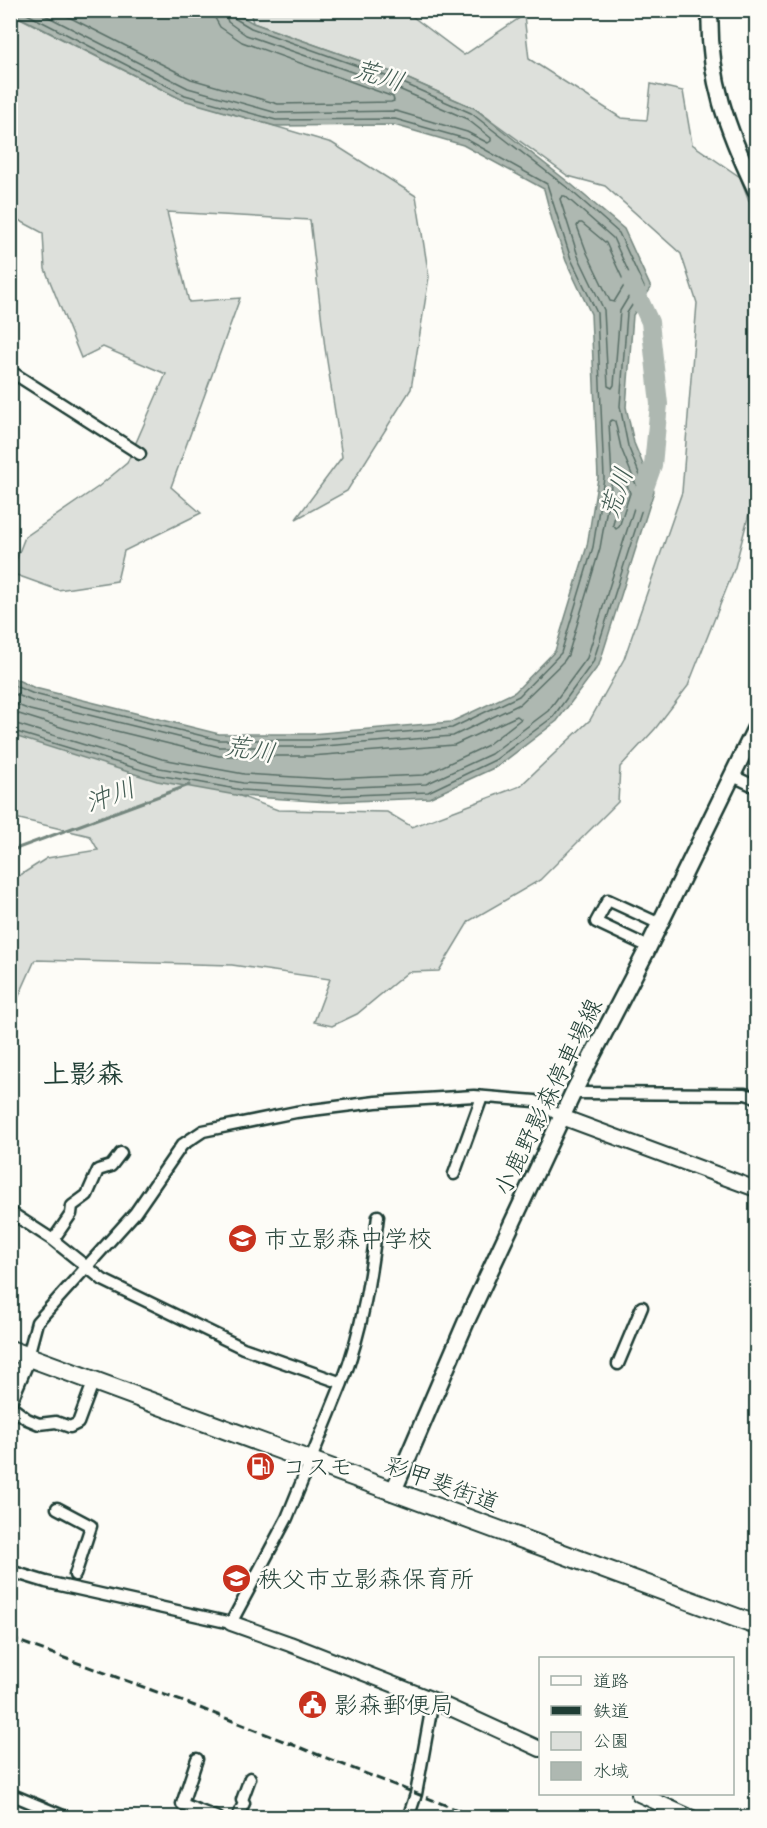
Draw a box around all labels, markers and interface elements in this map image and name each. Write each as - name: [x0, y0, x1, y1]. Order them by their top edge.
- water label: 荒川: [348, 52, 409, 104]
- water label: 荒川: [592, 463, 645, 525]
- water label: 荒川: [221, 729, 278, 775]
- water label: 沖川: [80, 771, 142, 825]
- street label: 小鹿野影森停車場線: [487, 993, 613, 1203]
- district label: 上影森: [43, 1057, 124, 1096]
- school or university icon: 市立影森中学校: [227, 1223, 259, 1255]
- place label: 市立影森中学校: [264, 1224, 432, 1259]
- street label: 彩甲斐街道: [379, 1449, 504, 1523]
- fuel station icon: コスモ: [245, 1451, 277, 1483]
- place label: コスモ: [282, 1452, 353, 1487]
- school or university icon: 秩父市立影森保育所: [221, 1563, 253, 1595]
- place label: 秩父市立影森保育所: [258, 1564, 474, 1599]
- legend: [539, 1657, 734, 1795]
- text: 道路: [593, 1670, 629, 1696]
- public building icon: 影森郵便局: [297, 1689, 329, 1721]
- place label: 影森郵便局: [334, 1690, 454, 1725]
- text: 鉄道: [593, 1700, 629, 1726]
- text: 公園: [593, 1730, 629, 1756]
- text: 水域: [593, 1760, 629, 1786]

